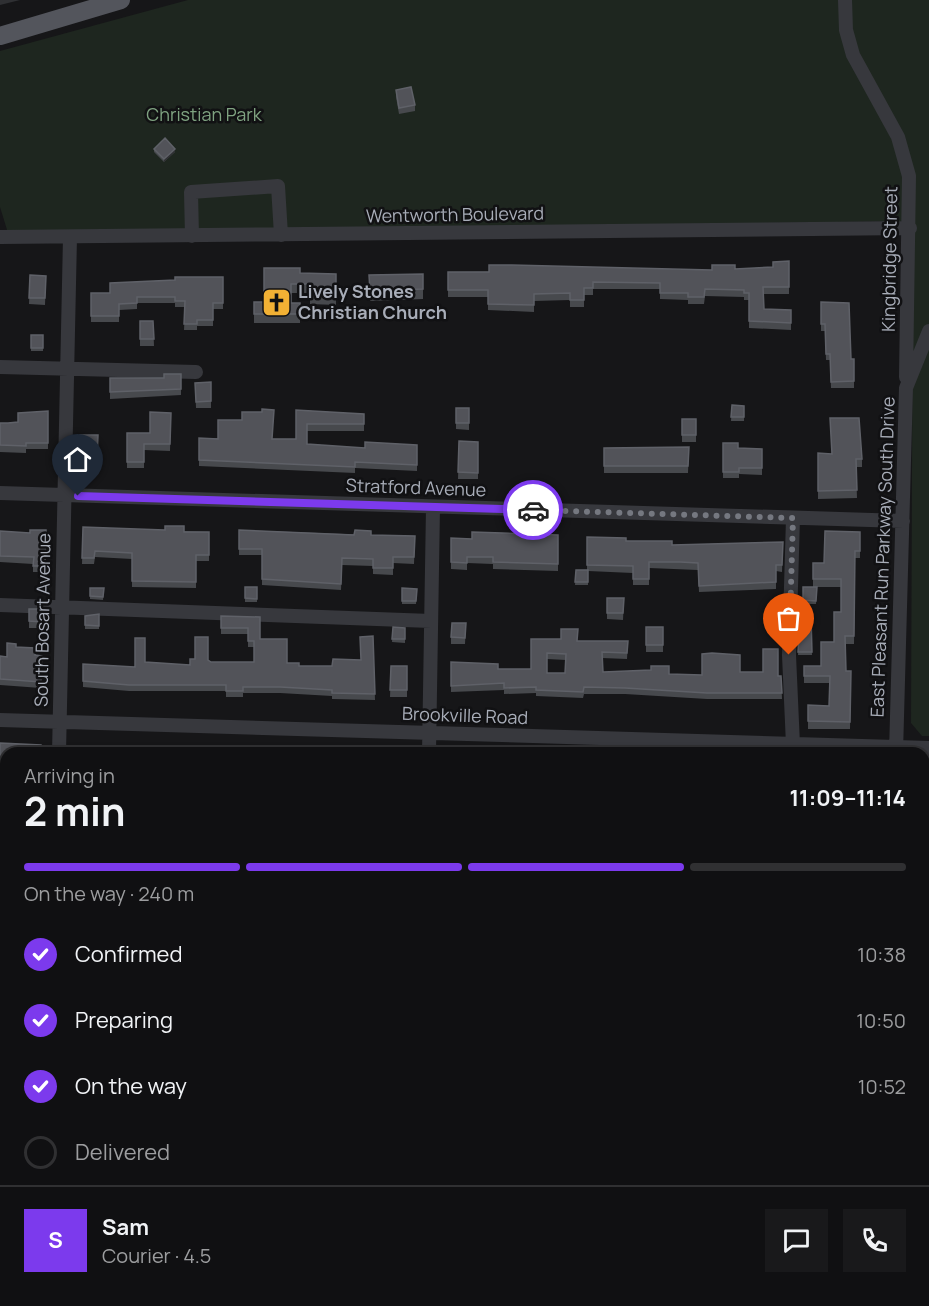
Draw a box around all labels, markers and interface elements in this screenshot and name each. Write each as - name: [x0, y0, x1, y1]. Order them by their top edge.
- park label: Christian Park: [146, 102, 263, 126]
- street label: Kingbridge Street: [876, 186, 902, 332]
- street label: Wentworth Boulevard: [366, 200, 544, 228]
- place label: Lively Stones Christian Church: [298, 279, 447, 324]
- church icon: Lively Stones Christian Church: [261, 286, 293, 318]
- street label: East Pleasant Run Parkway South Drive: [864, 396, 900, 718]
- pin: [52, 434, 103, 496]
- icon: home: [61, 443, 94, 476]
- street label: Stratford Avenue: [345, 473, 487, 501]
- courier: [503, 480, 563, 540]
- icon: car: [517, 494, 550, 527]
- street label: South Bosart Avenue: [28, 533, 56, 707]
- pin: [763, 593, 814, 655]
- icon: bag: [772, 602, 805, 635]
- street label: Brookville Road: [402, 701, 528, 729]
- text: Arriving in: [24, 762, 115, 789]
- text: 11:09–11:14: [789, 783, 906, 813]
- text: 2 min: [24, 784, 125, 838]
- text: On the way · 240 m: [24, 880, 194, 907]
- icon: check: [24, 938, 57, 971]
- text: Confirmed: [75, 939, 183, 969]
- text: 10:38: [857, 941, 906, 968]
- icon: check: [24, 1004, 57, 1037]
- text: Preparing: [75, 1005, 173, 1035]
- text: 10:50: [856, 1007, 906, 1034]
- icon: check: [24, 1070, 57, 1103]
- text: On the way: [75, 1071, 187, 1101]
- text: 10:52: [858, 1073, 906, 1100]
- text: Delivered: [75, 1137, 170, 1167]
- button: chat: [765, 1209, 828, 1272]
- button: phone: [843, 1209, 906, 1272]
- text: Sam: [102, 1212, 149, 1242]
- text: S: [48, 1225, 63, 1255]
- text: Courier · 4.5: [102, 1242, 211, 1269]

